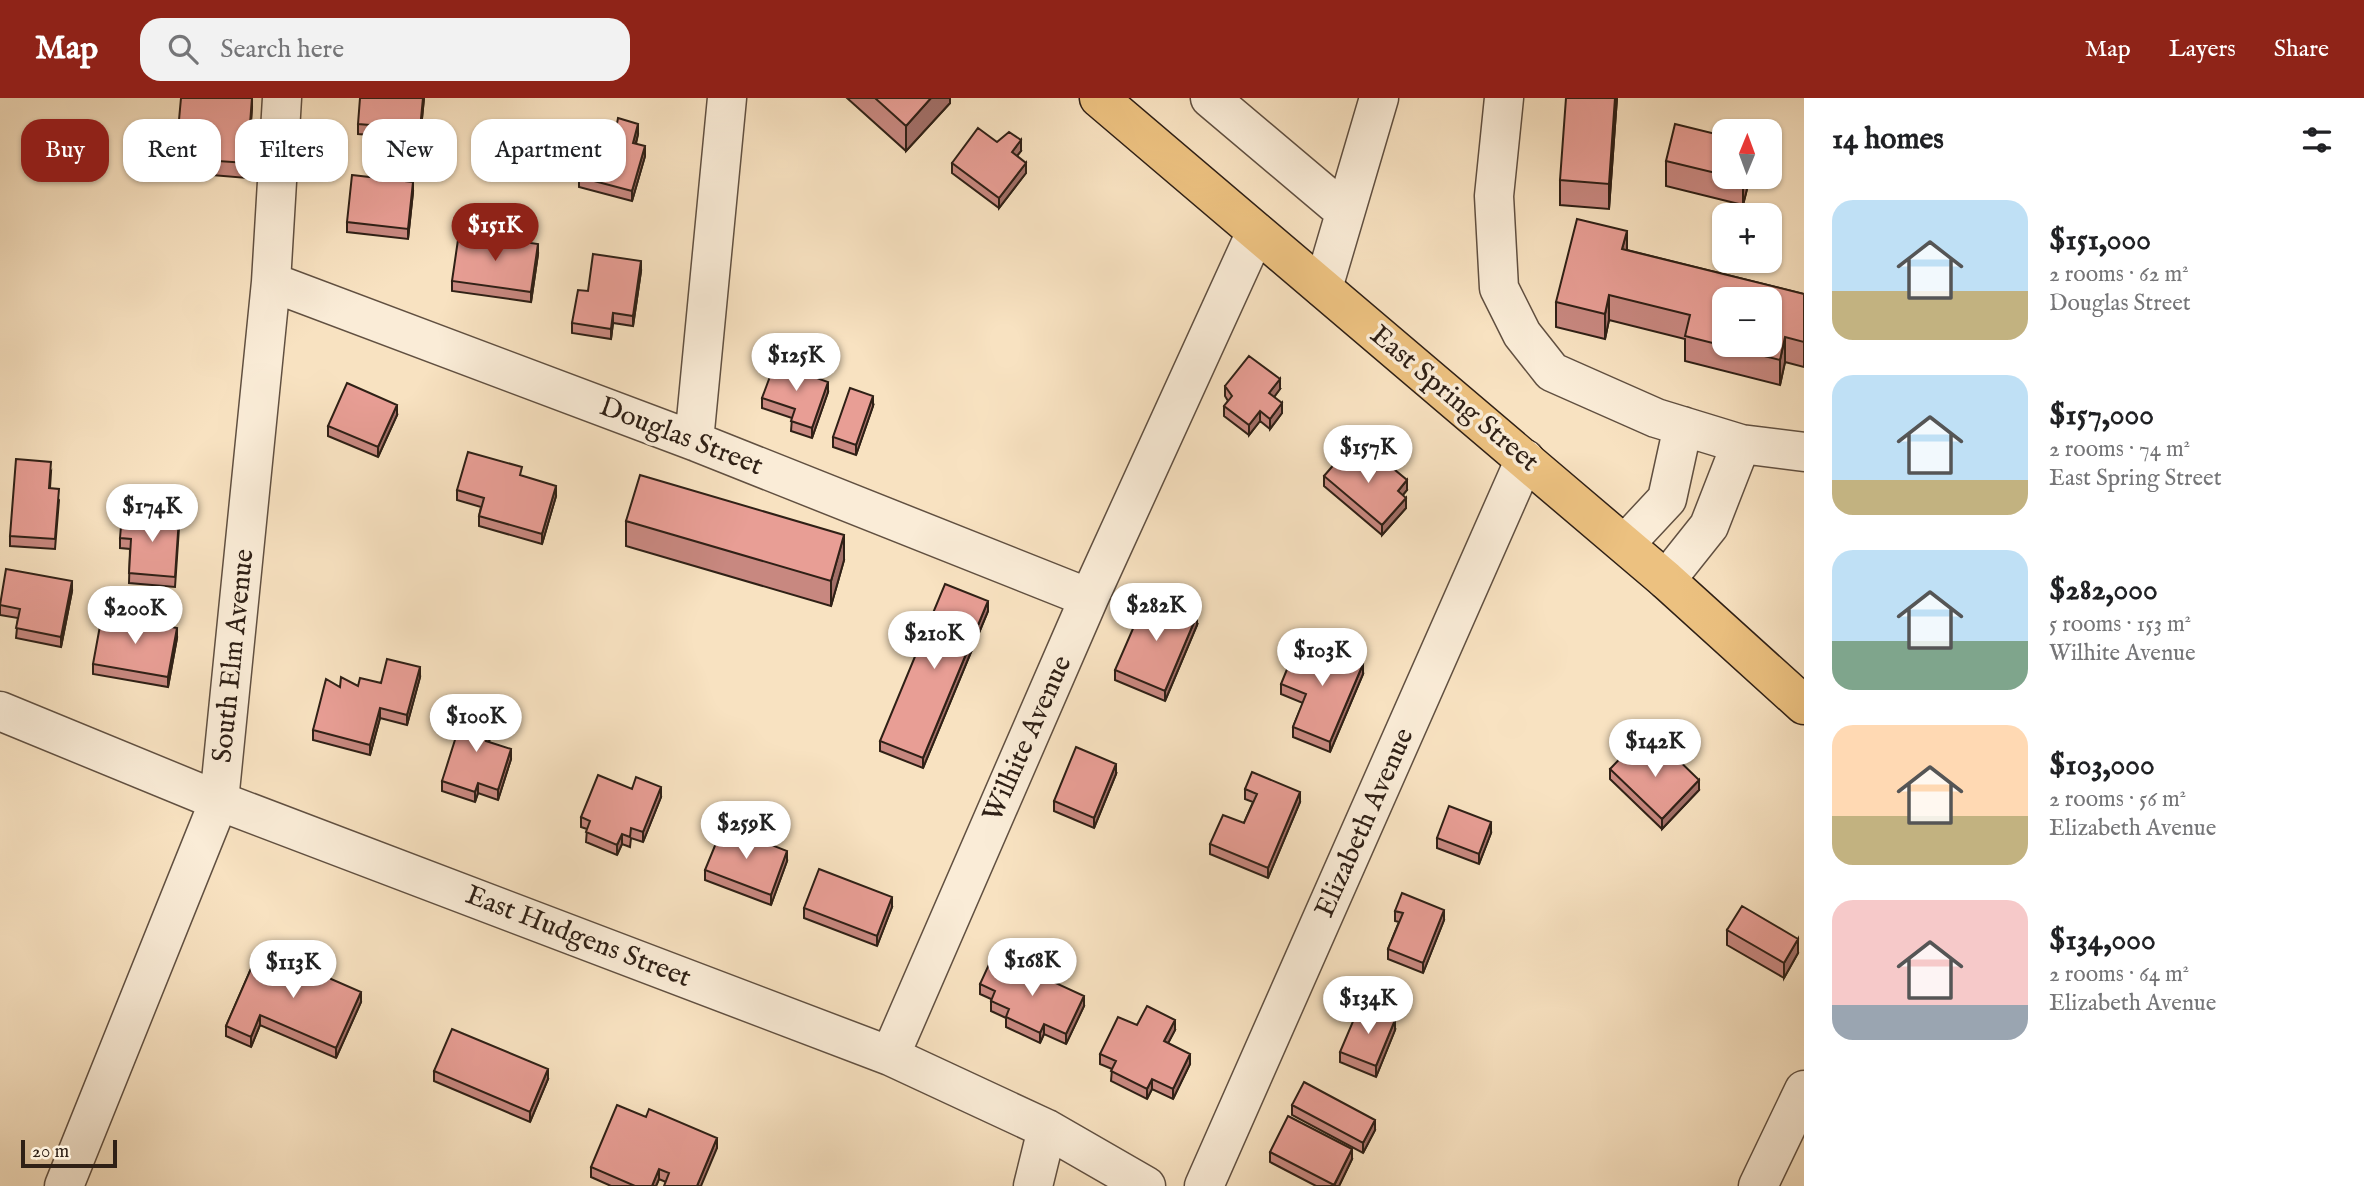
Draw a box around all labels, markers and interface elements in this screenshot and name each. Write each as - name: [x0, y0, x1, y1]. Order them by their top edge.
- search box: [140, 18, 630, 81]
- text: Map: [35, 28, 98, 70]
- icon: search: [164, 30, 202, 68]
- text: Search here: [220, 33, 344, 66]
- text: Map: [2085, 34, 2131, 65]
- text: Layers: [2169, 34, 2236, 65]
- text: Share: [2274, 34, 2329, 65]
- chip: Buy: [21, 119, 109, 182]
- chip: Rent: [123, 119, 221, 182]
- chip: Filters: [235, 119, 348, 182]
- chip: New: [362, 119, 457, 182]
- chip: Apartment: [471, 119, 626, 182]
- north arrow: [1712, 119, 1782, 189]
- map controls: [1712, 119, 1782, 357]
- text: 14 homes: [1832, 121, 1944, 159]
- icon: filters: [2298, 121, 2336, 159]
- button: +: [1712, 203, 1782, 273]
- pin: $151K: [446, 204, 544, 263]
- text: $151K: [468, 211, 522, 240]
- text: $151,000: [2049, 222, 2151, 260]
- icon: home: [1888, 228, 1972, 312]
- text: 2 rooms · 62 m²: [2049, 260, 2189, 289]
- button: −: [1712, 287, 1782, 357]
- text: Douglas Street: [2049, 289, 2191, 318]
- street label: East Spring Street: [1362, 318, 1546, 480]
- pin: $125K: [747, 334, 845, 393]
- text: $125K: [768, 341, 825, 370]
- street label: Douglas Street: [594, 390, 768, 484]
- text: $157,000: [2049, 397, 2154, 435]
- icon: home: [1888, 403, 1972, 487]
- pin: $157K: [1319, 426, 1417, 485]
- text: $157K: [1339, 433, 1397, 462]
- text: 2 rooms · 74 m²: [2049, 435, 2190, 464]
- text: East Spring Street: [2049, 464, 2222, 493]
- pin: $174K: [103, 484, 201, 544]
- text: $174K: [122, 492, 182, 521]
- street label: South Elm Avenue: [205, 547, 263, 765]
- text: $282,000: [2049, 572, 2158, 610]
- icon: home: [1888, 578, 1972, 662]
- pin: $282K: [1107, 584, 1205, 643]
- pin: $200K: [86, 587, 184, 646]
- text: $282K: [1126, 591, 1186, 620]
- text: $200K: [104, 594, 166, 623]
- text: 5 rooms · 153 m²: [2049, 610, 2191, 639]
- pin: $210K: [885, 612, 983, 671]
- text: $210K: [904, 619, 964, 648]
- pin: $103K: [1273, 628, 1371, 688]
- text: $103K: [1293, 636, 1351, 665]
- text: Wilhite Avenue: [2049, 639, 2195, 668]
- street label: Wilhite Avenue: [976, 650, 1080, 828]
- pin: $100K: [427, 694, 525, 754]
- text: $100K: [446, 702, 506, 731]
- pin: $142K: [1606, 720, 1704, 779]
- street label: Elizabeth Avenue: [1308, 723, 1422, 923]
- text: $142K: [1625, 727, 1685, 756]
- text: $103,000: [2049, 747, 2155, 785]
- icon: home: [1888, 753, 1972, 837]
- text: 2 rooms · 56 m²: [2049, 785, 2186, 814]
- pin: $259K: [697, 802, 795, 861]
- text: $259K: [717, 809, 775, 838]
- text: Elizabeth Avenue: [2049, 814, 2216, 843]
- street label: East Hudgens Street: [460, 878, 696, 996]
- text: $134,000: [2049, 922, 2156, 960]
- icon: home: [1888, 928, 1972, 1012]
- pin: $168K: [983, 939, 1081, 998]
- pin: $113K: [244, 940, 342, 1000]
- text: $168K: [1004, 946, 1060, 975]
- text: $113K: [265, 948, 321, 977]
- text: 2 rooms · 64 m²: [2049, 960, 2189, 989]
- pin: $134K: [1319, 976, 1417, 1036]
- text: $134K: [1339, 984, 1397, 1013]
- text: Elizabeth Avenue: [2049, 989, 2216, 1018]
- scale bar: [21, 1137, 117, 1169]
- text: 20 m: [32, 1140, 69, 1164]

